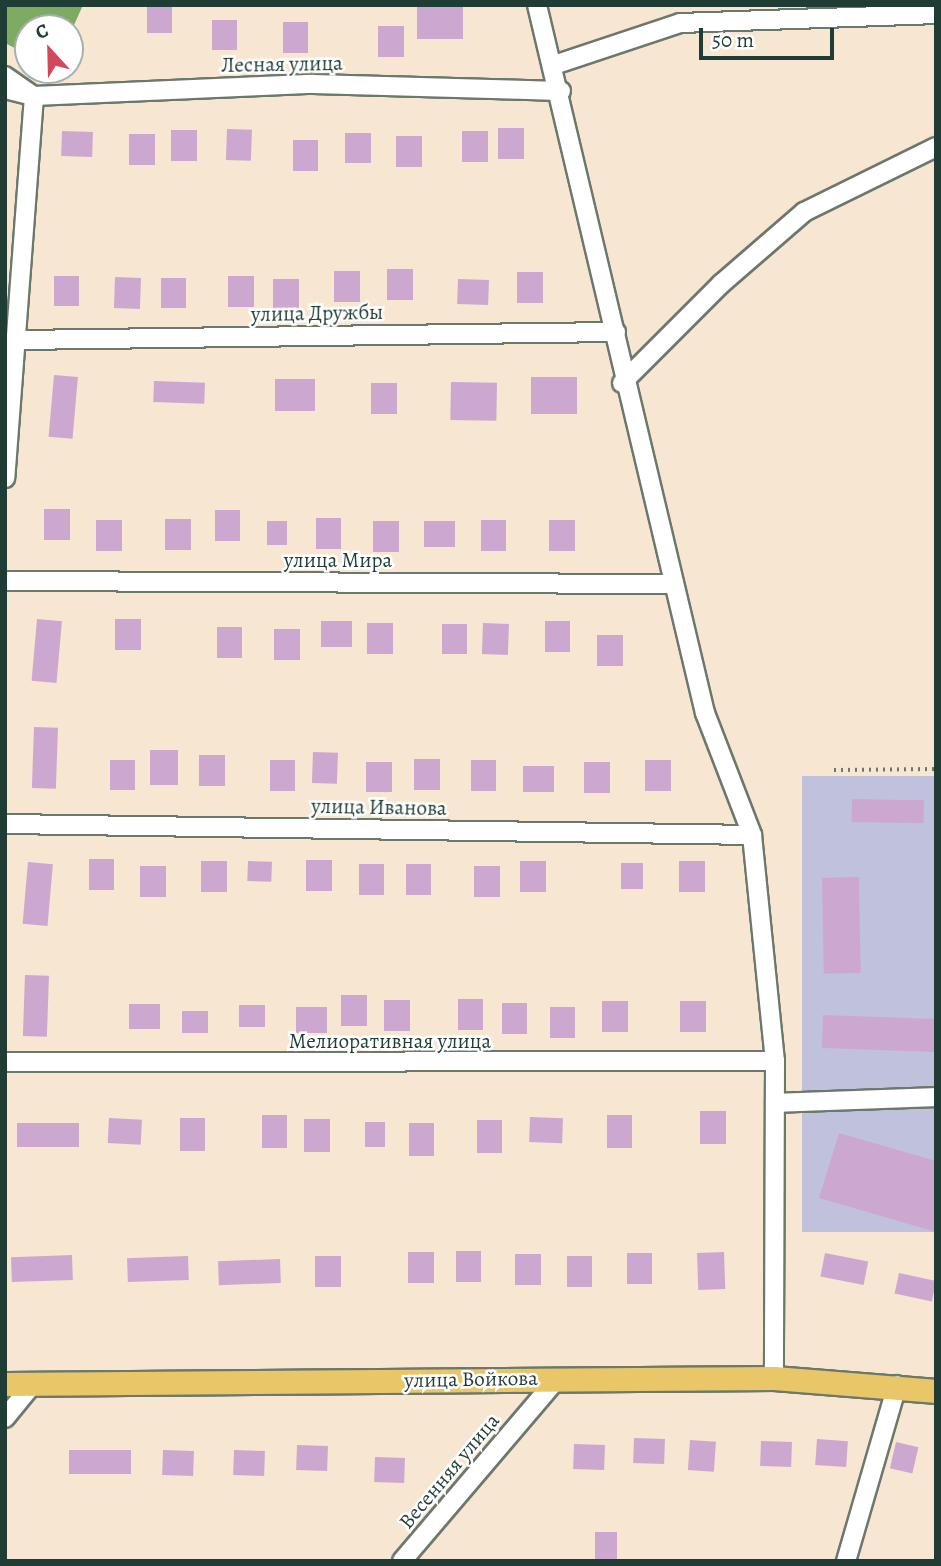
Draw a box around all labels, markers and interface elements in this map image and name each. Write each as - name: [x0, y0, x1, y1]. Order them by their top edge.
- north arrow: [14, 14, 84, 84]
- scale bar: [703, 14, 838, 58]
- text: С: [32, 17, 52, 46]
- text: 50 m: [712, 26, 754, 54]
- street label: Лесная улица: [221, 50, 343, 78]
- street label: улица Дружбы: [251, 299, 383, 327]
- street label: улица Мира: [284, 547, 392, 573]
- street label: улица Иванова: [311, 793, 447, 821]
- street label: Мелиоративная улица: [289, 1028, 491, 1054]
- street label: улица Войкова: [404, 1365, 538, 1393]
- street label: Весенняя улица: [393, 1408, 505, 1534]

